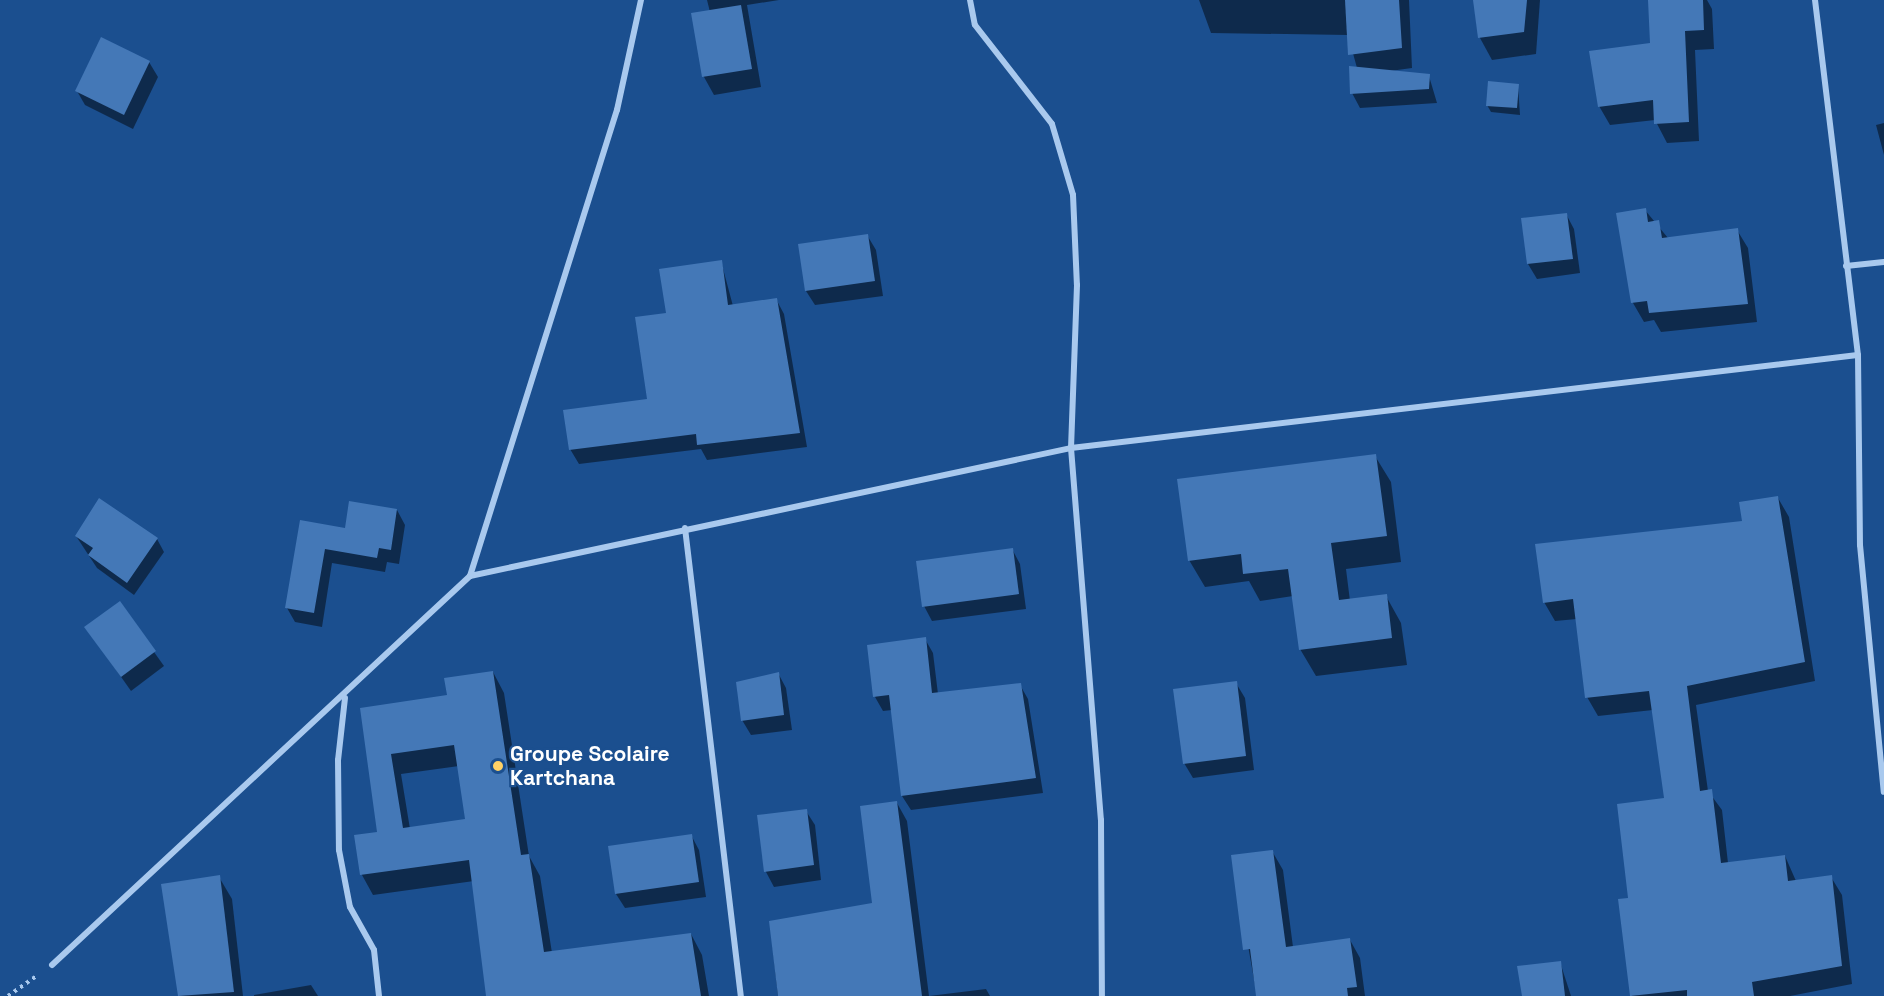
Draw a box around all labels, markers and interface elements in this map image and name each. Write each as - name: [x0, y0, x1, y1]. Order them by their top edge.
- place label: Groupe Scolaire Kartchana: [510, 741, 670, 791]
- marker: Groupe Scolaire Kartchana: [491, 759, 505, 773]

